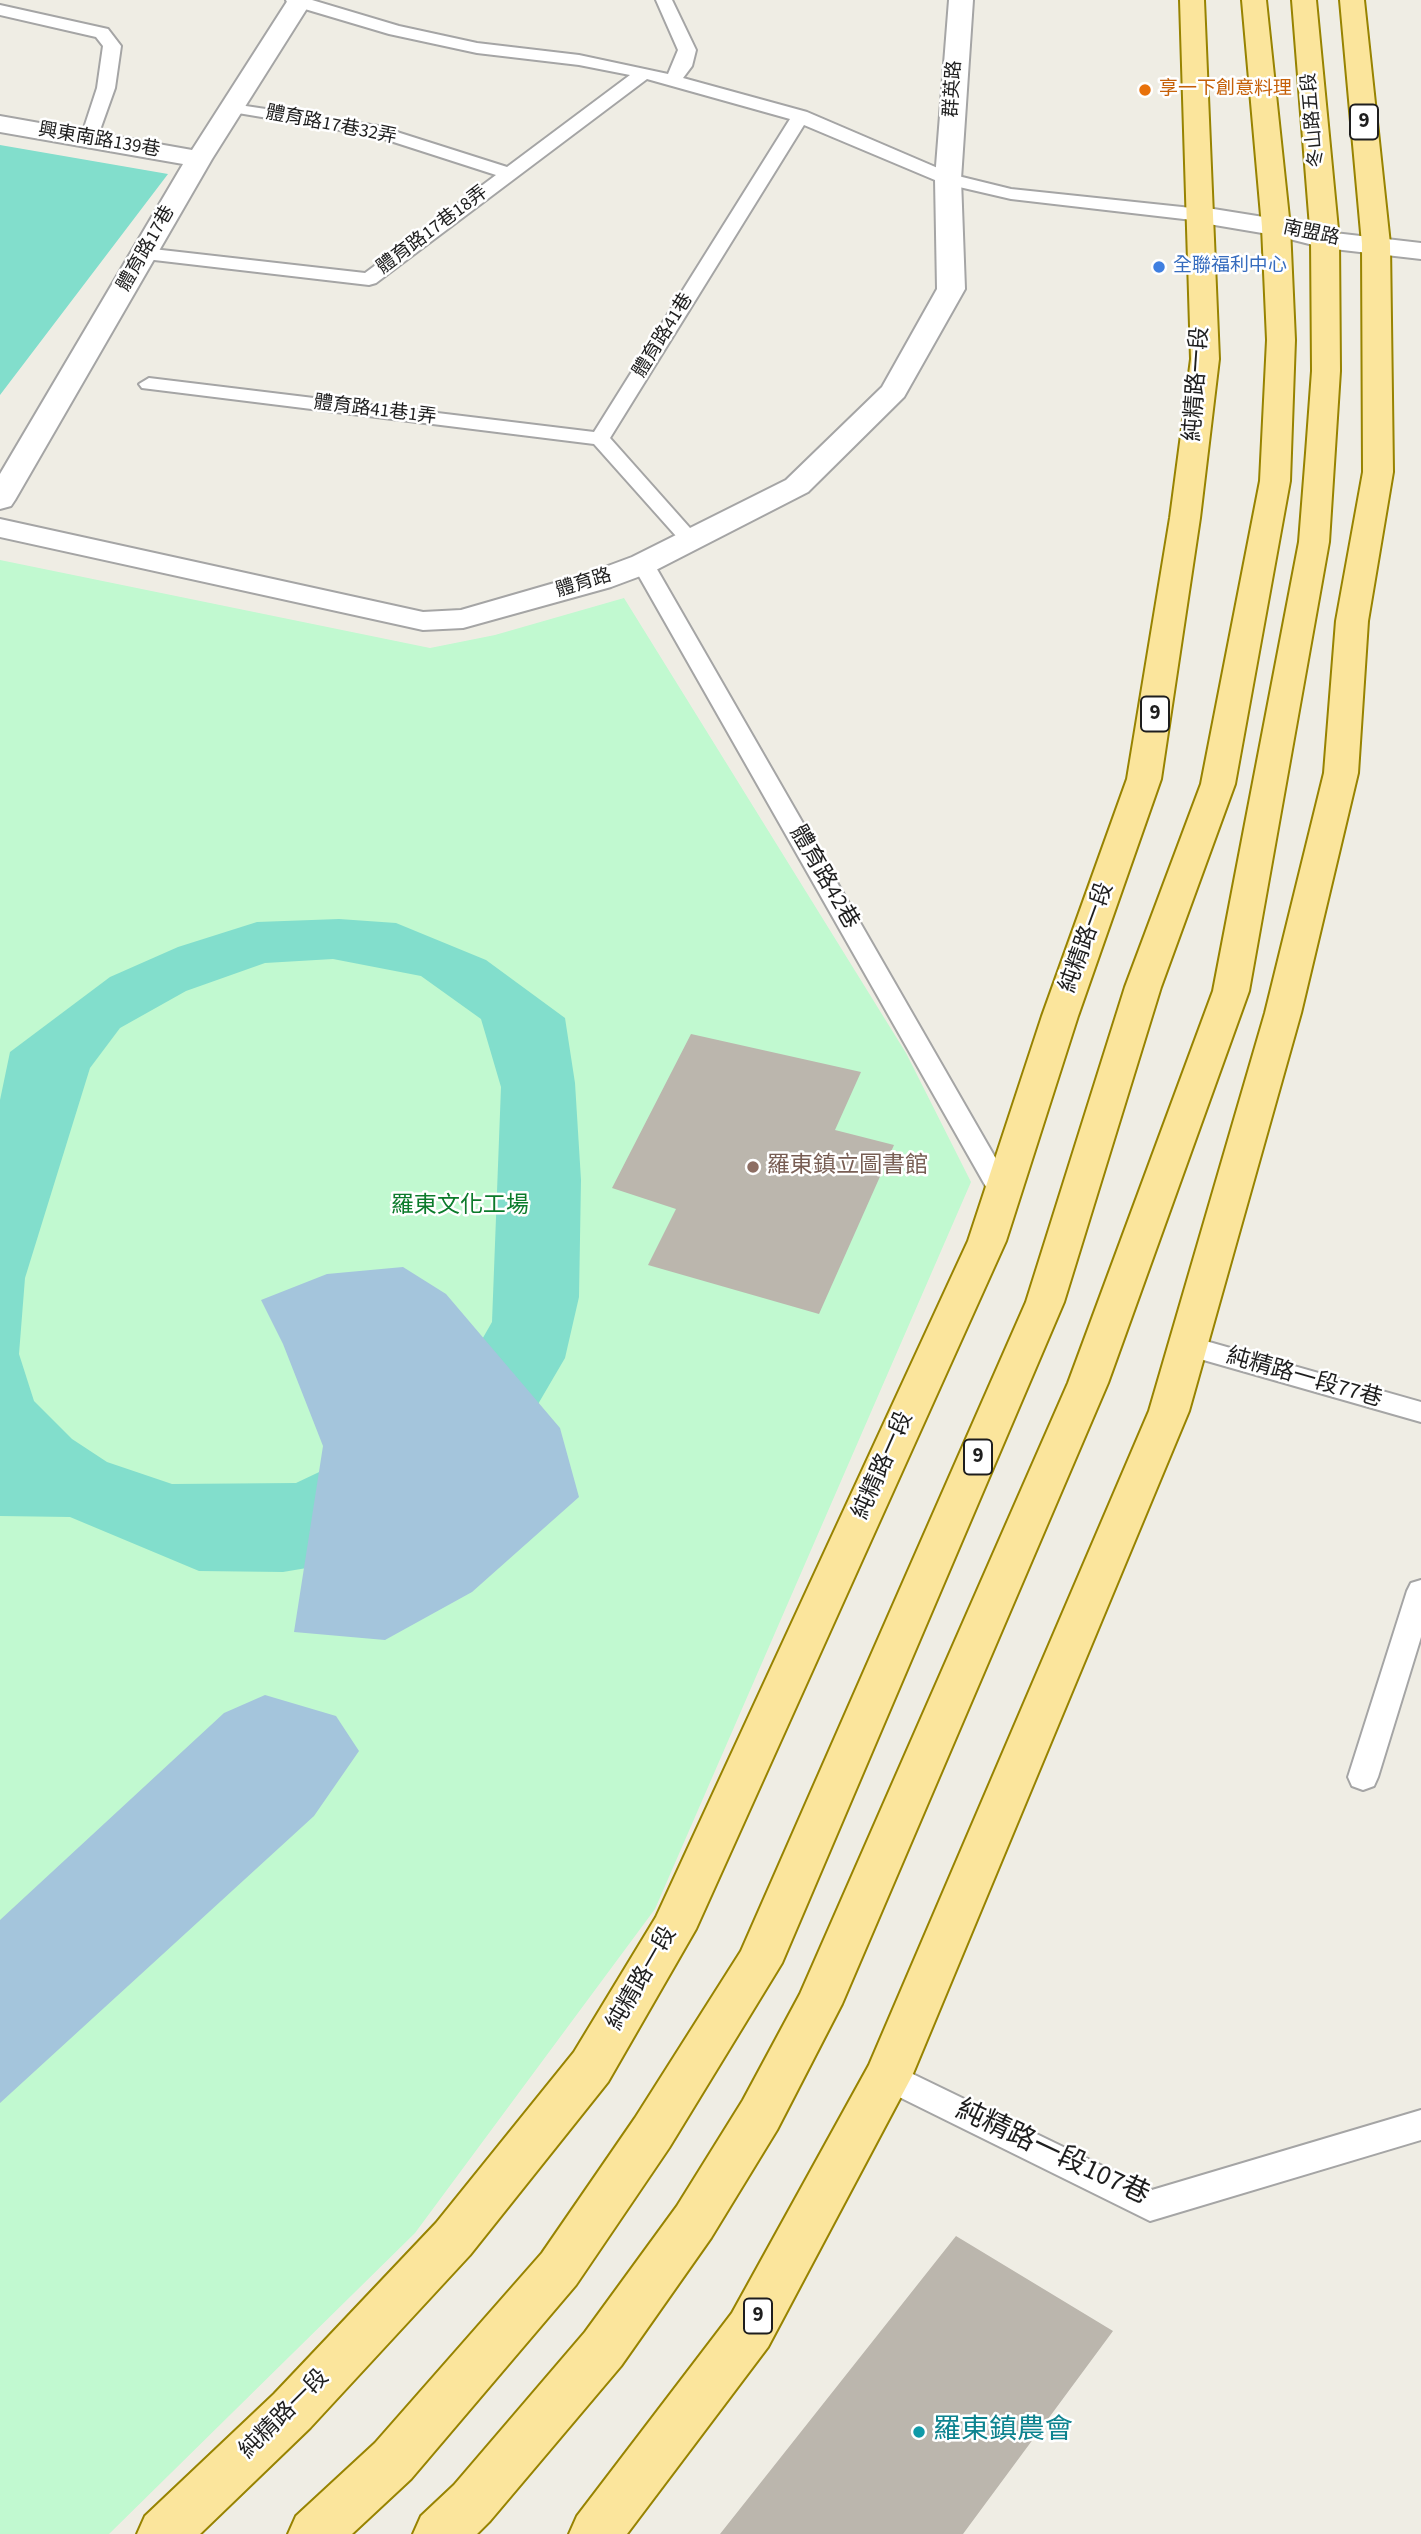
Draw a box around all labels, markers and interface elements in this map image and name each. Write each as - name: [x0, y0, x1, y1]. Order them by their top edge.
- street label: 群英路: [941, 60, 967, 118]
- street label: 冬山路五段: [1299, 72, 1329, 168]
- place label: 享一下創意料理: [1159, 79, 1292, 101]
- marker: 享一下創意料理: [1137, 82, 1153, 98]
- street label: 體育路17巷32弄: [264, 102, 398, 150]
- road number: 9: [1350, 104, 1378, 140]
- street label: 興東南路139巷: [36, 119, 162, 163]
- street label: 體育路17巷18弄: [373, 182, 493, 280]
- street label: 體育路17巷: [113, 202, 181, 296]
- street label: 南盟路: [1281, 217, 1341, 251]
- place label: 全聯福利中心: [1173, 256, 1287, 278]
- marker: 全聯福利中心: [1151, 259, 1167, 275]
- street label: 體育路41巷: [629, 290, 699, 382]
- street label: 純精路一段: [1180, 326, 1216, 442]
- street label: 體育路41巷1弄: [312, 392, 438, 430]
- street label: 體育路: [553, 565, 615, 603]
- road number: 9: [1141, 696, 1169, 732]
- street label: 體育路42巷: [782, 821, 864, 935]
- street label: 純精路一段: [1055, 879, 1121, 997]
- place label: 羅東鎮立圖書館: [767, 1153, 928, 1181]
- marker: 羅東鎮立圖書館: [745, 1159, 761, 1175]
- park label: 羅東文化工場: [391, 1193, 529, 1221]
- street label: 純精路一段77巷: [1223, 1344, 1385, 1414]
- street label: 純精路一段: [848, 1408, 920, 1524]
- road number: 9: [964, 1440, 992, 1474]
- street label: 純精路一段: [602, 1922, 684, 2036]
- street label: 純精路一段107巷: [950, 2094, 1154, 2214]
- road number: 9: [744, 2298, 772, 2334]
- street label: 純精路一段: [235, 2365, 335, 2465]
- place label: 羅東鎮農會: [933, 2415, 1073, 2449]
- marker: 羅東鎮農會: [911, 2424, 927, 2440]

